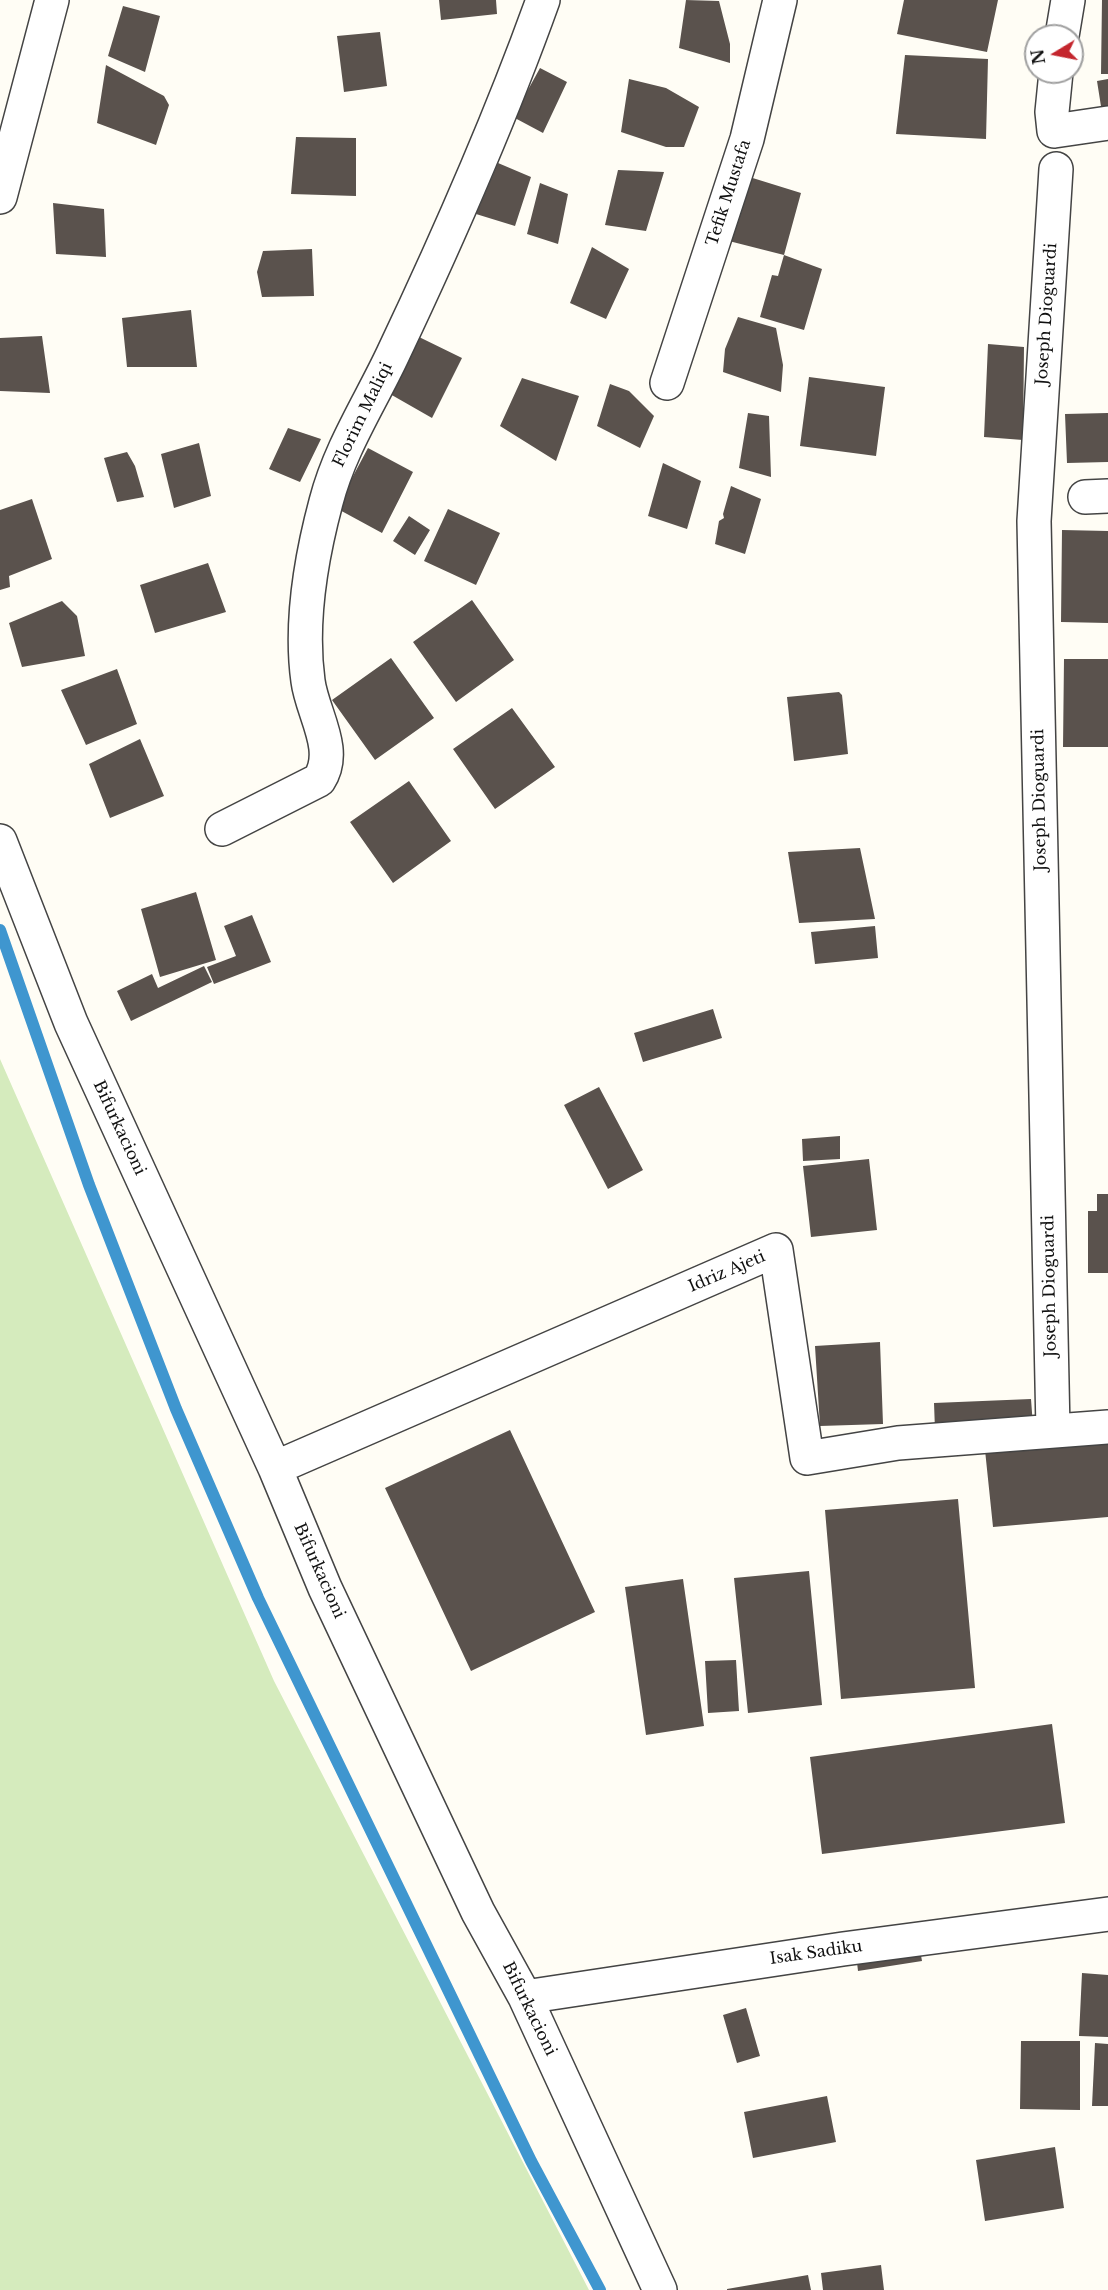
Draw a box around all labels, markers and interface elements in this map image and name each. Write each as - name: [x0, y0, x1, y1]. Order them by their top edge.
- north arrow: [1024, 24, 1084, 84]
- text: N: [1027, 48, 1049, 66]
- street label: Tefik Mustafa: [703, 137, 755, 249]
- street label: Joseph Dioguardi: [1032, 242, 1062, 386]
- street label: Florim Maliqi: [329, 360, 397, 470]
- street label: Joseph Dioguardi: [1029, 729, 1051, 871]
- street label: Bifurkacioni: [89, 1078, 149, 1178]
- street label: Joseph Dioguardi: [1039, 1215, 1061, 1357]
- street label: Idriz Ajeti: [686, 1247, 768, 1297]
- street label: Bifurkacioni: [289, 1520, 349, 1622]
- street label: Isak Sadiku: [769, 1937, 863, 1969]
- street label: Bifurkacioni: [498, 1959, 560, 2059]

